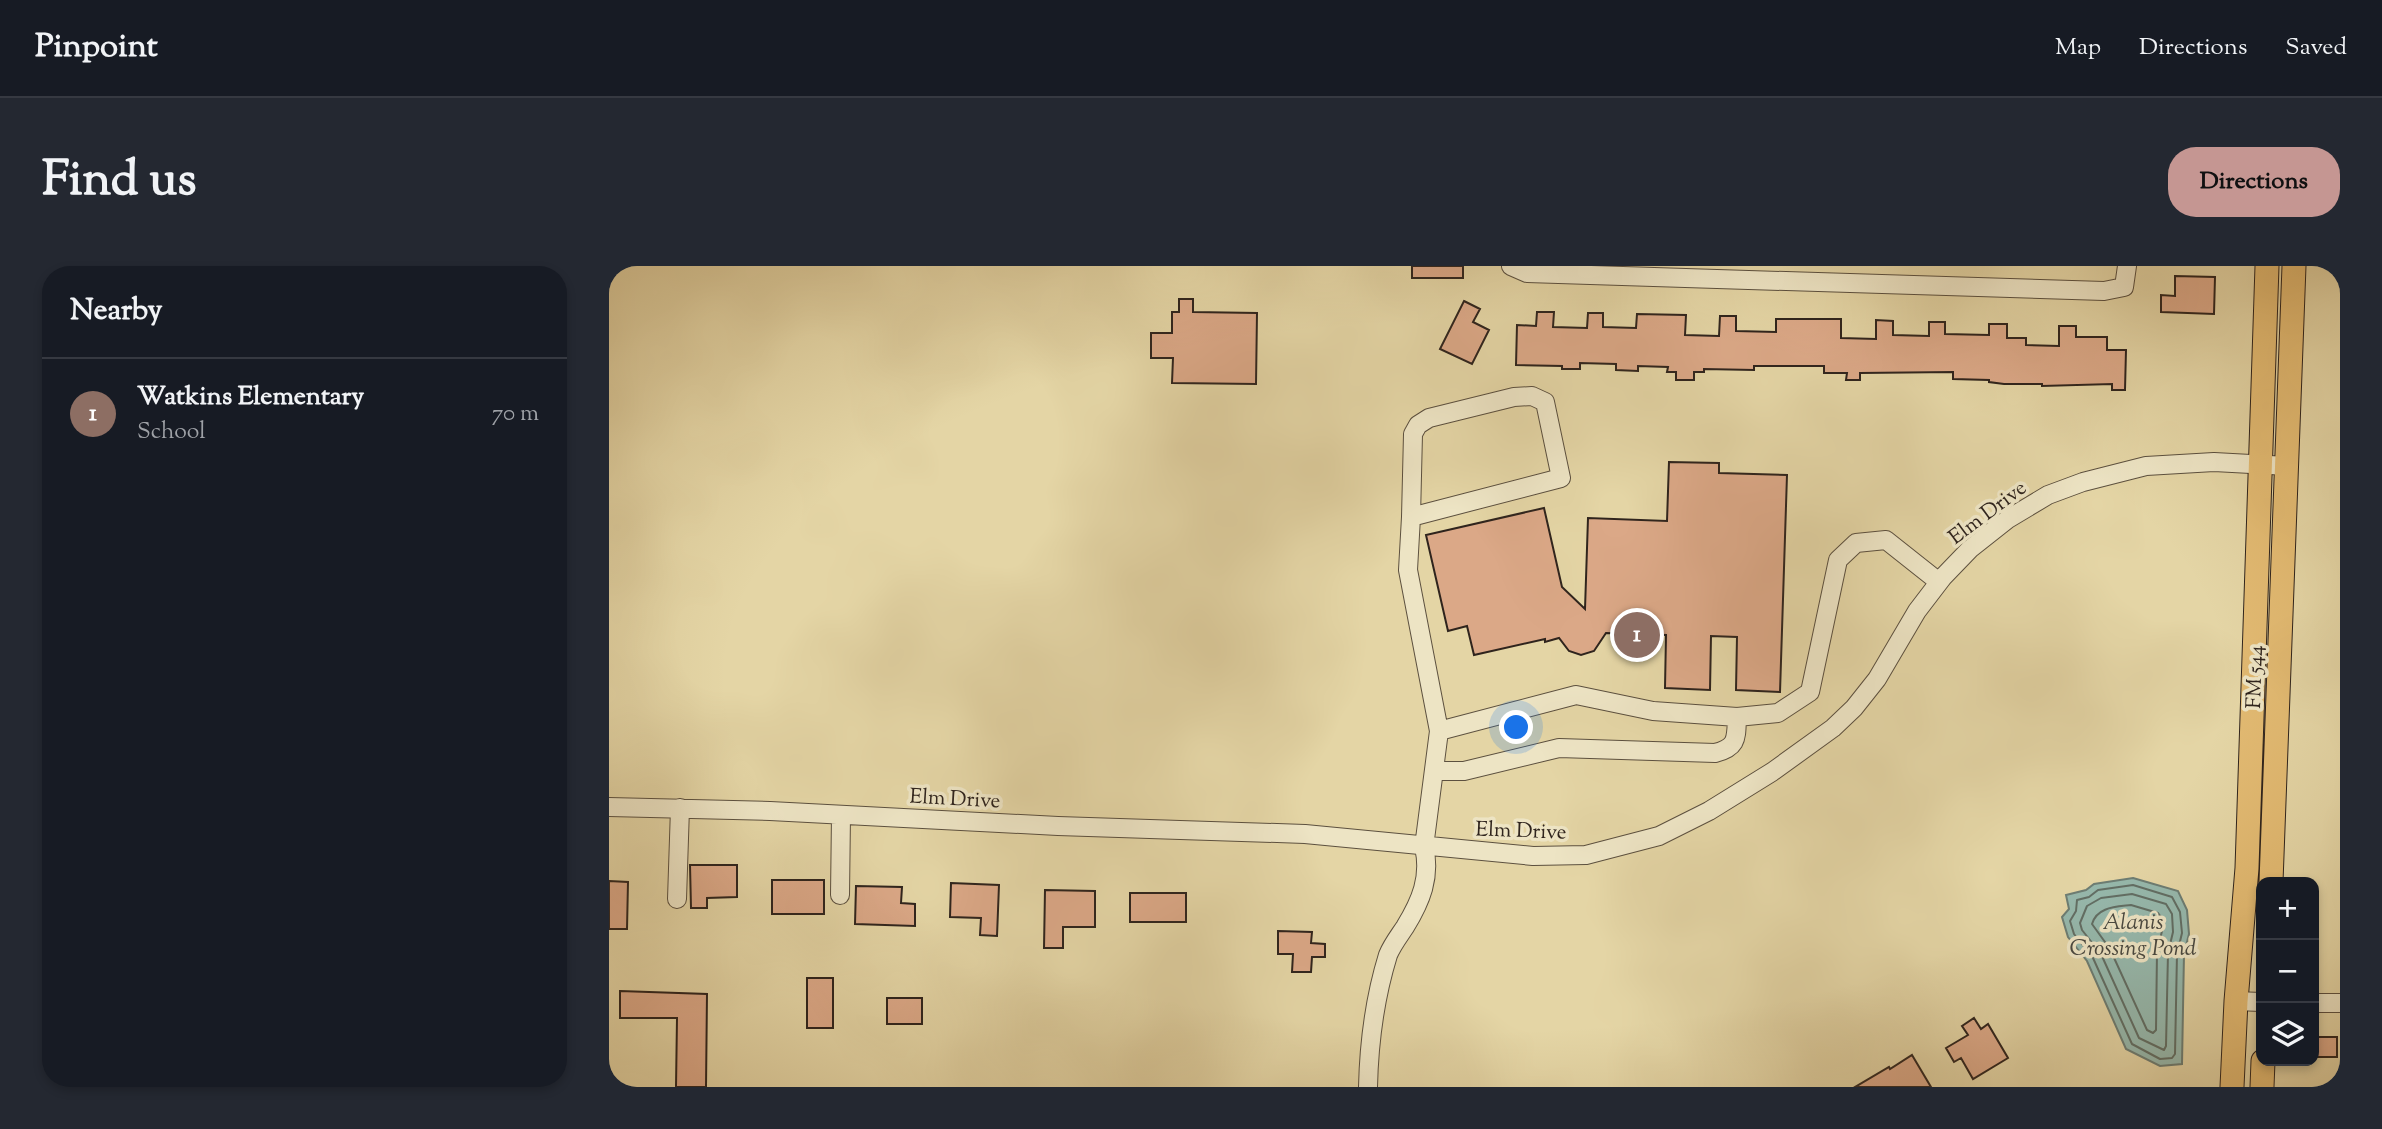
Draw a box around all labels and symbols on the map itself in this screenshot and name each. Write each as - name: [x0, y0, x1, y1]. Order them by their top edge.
- street label: Elm Drive: [1943, 474, 2034, 553]
- pin: 1: [1614, 609, 1660, 661]
- street label: FM 544: [2240, 645, 2272, 709]
- your location: [1499, 710, 1533, 744]
- street label: Elm Drive: [909, 783, 1001, 817]
- street label: Elm Drive: [1475, 815, 1567, 849]
- water label: Alanis Crossing Pond: [2070, 907, 2197, 966]

